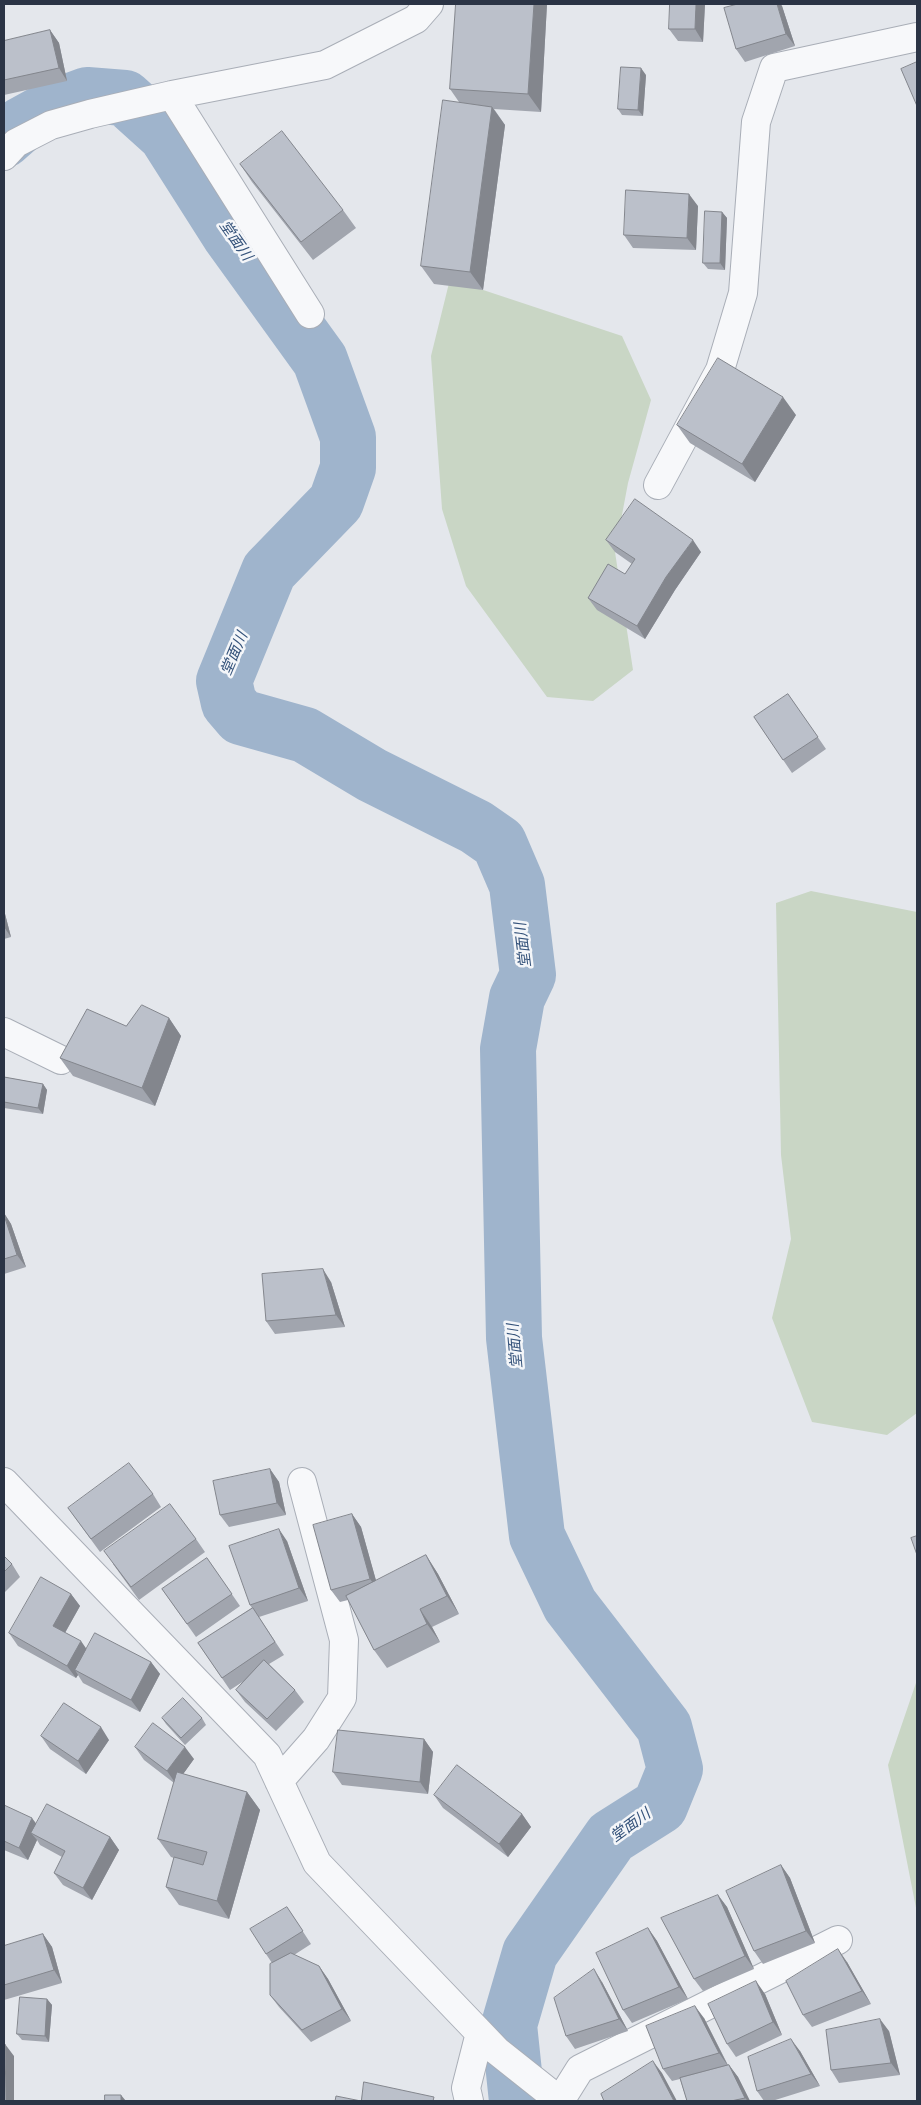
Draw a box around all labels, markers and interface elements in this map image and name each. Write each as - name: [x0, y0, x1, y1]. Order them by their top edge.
- water label: 堂面川: [215, 217, 255, 265]
- water label: 堂面川: [218, 630, 252, 678]
- water label: 堂面川: [512, 922, 536, 968]
- water label: 堂面川: [505, 1323, 527, 1369]
- water label: 堂面川: [608, 1805, 654, 1847]

